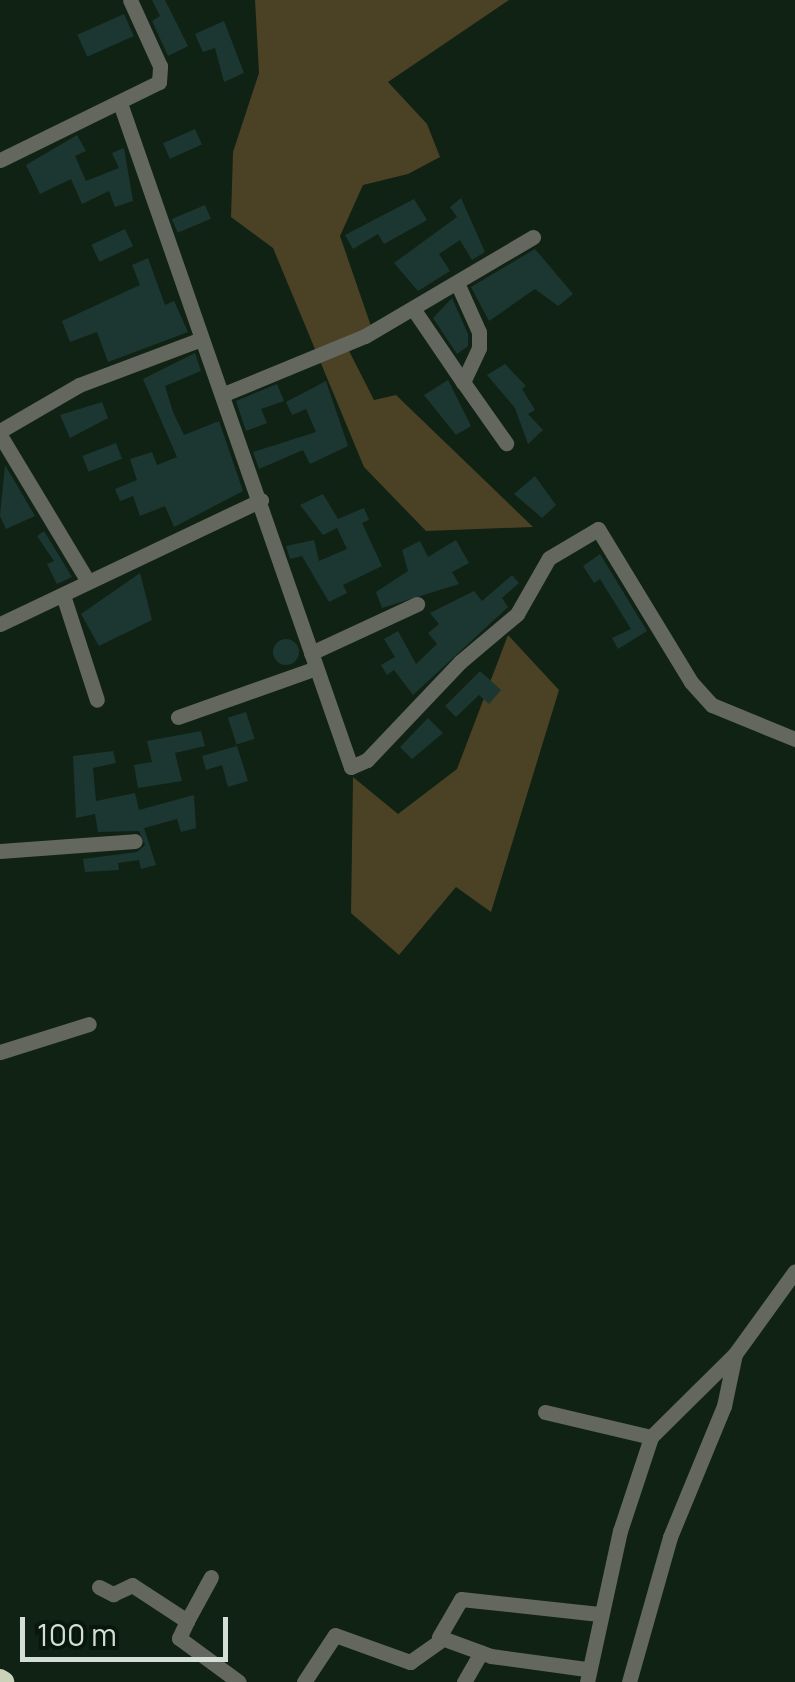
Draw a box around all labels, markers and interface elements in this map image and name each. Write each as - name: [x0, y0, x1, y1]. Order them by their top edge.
- scale bar: [25, 1597, 232, 1659]
- text: 100 m: [37, 1614, 117, 1655]

